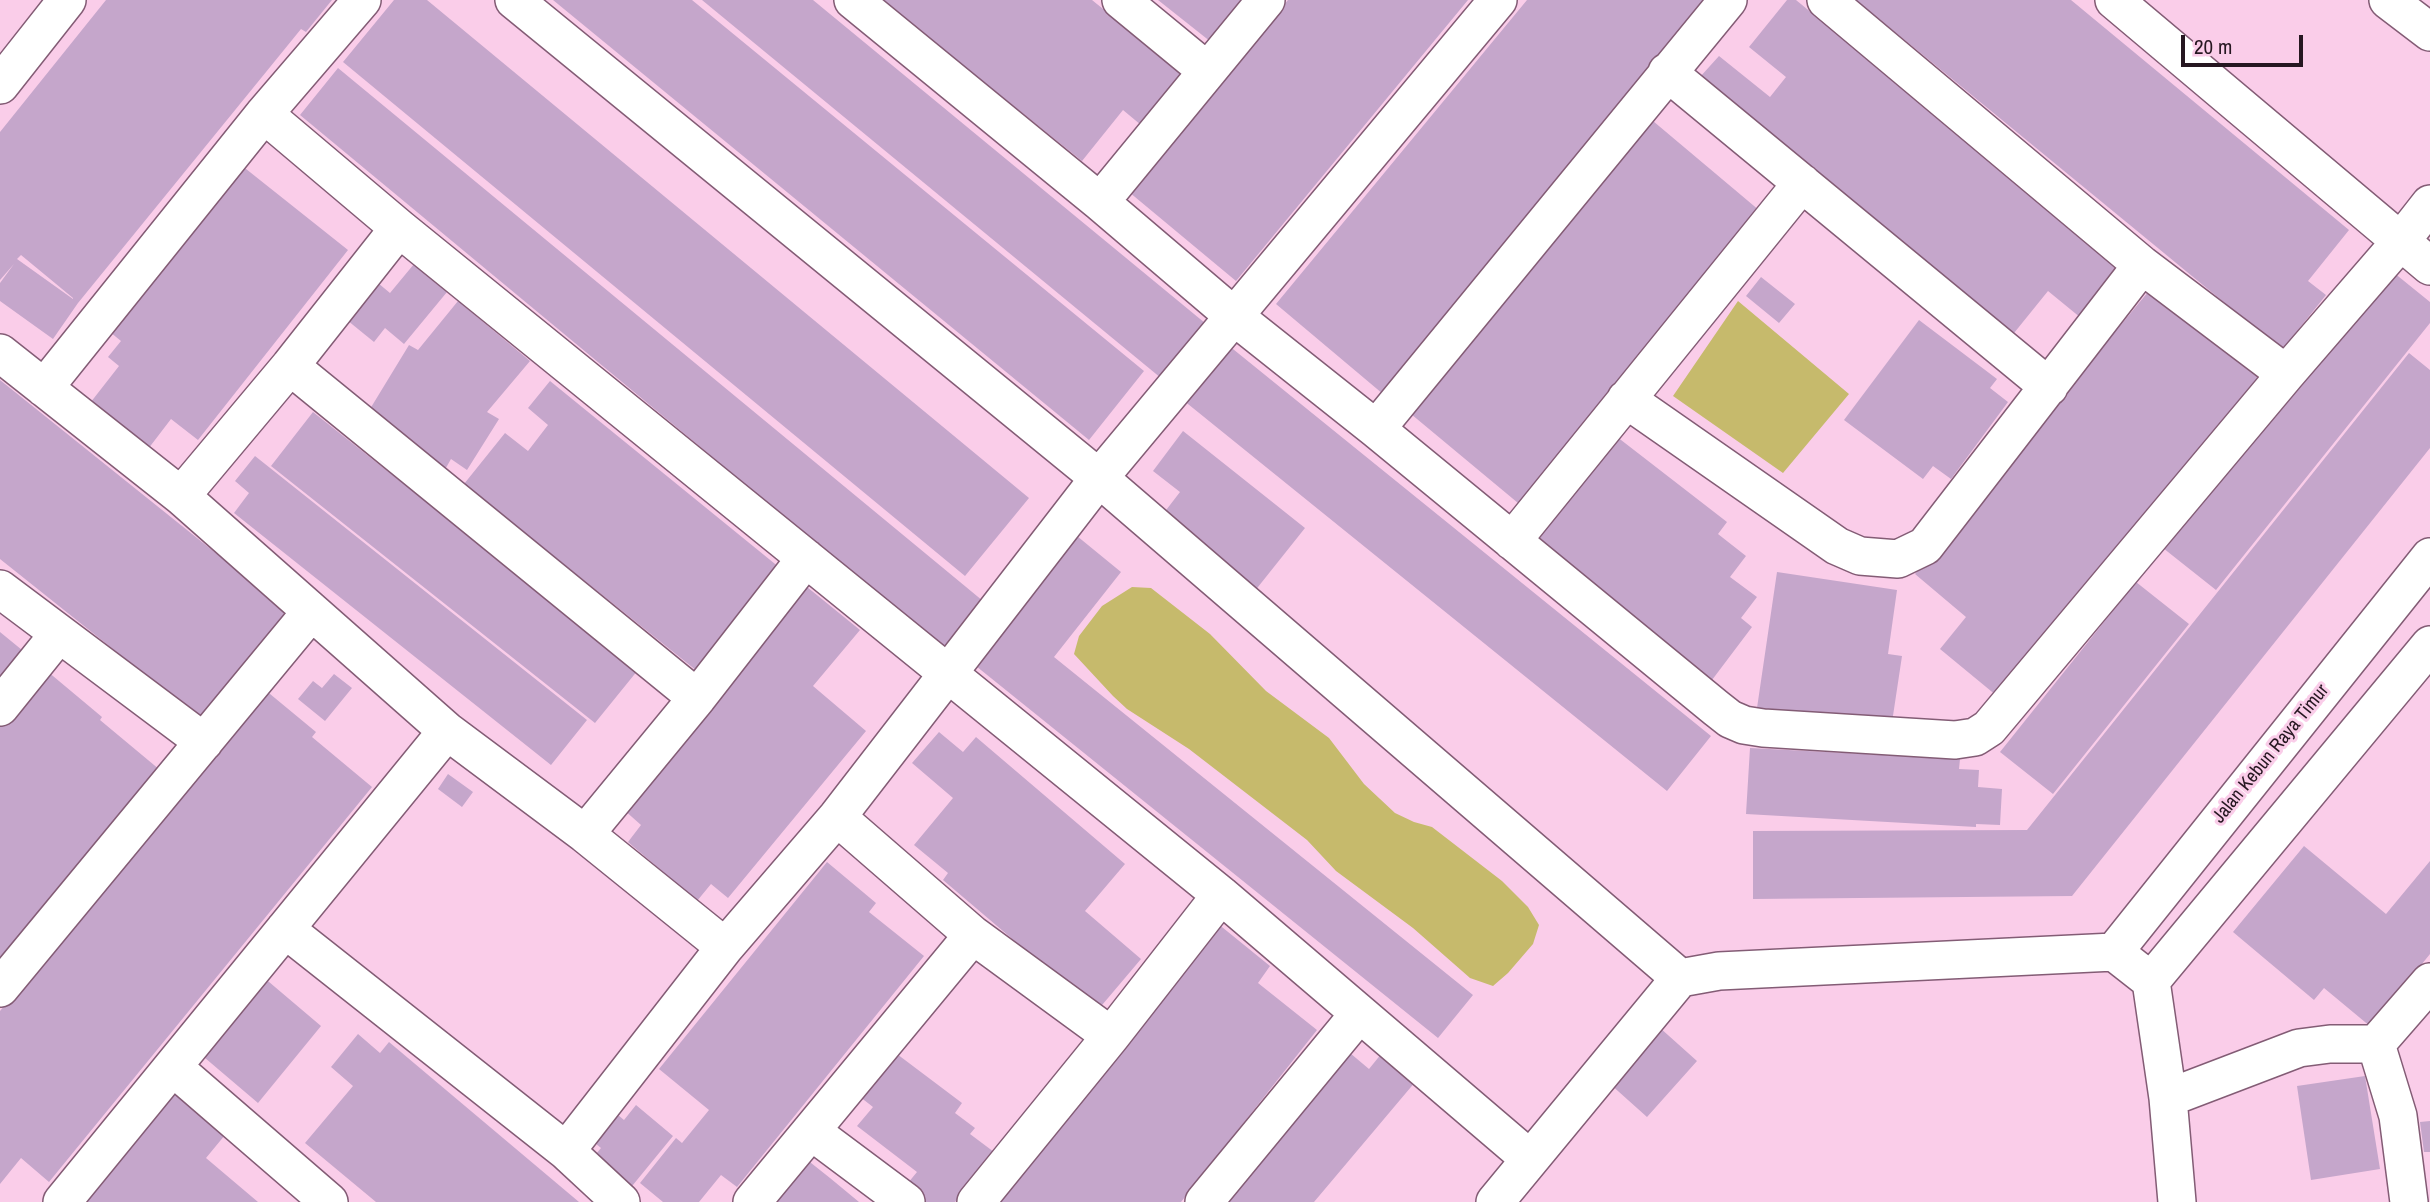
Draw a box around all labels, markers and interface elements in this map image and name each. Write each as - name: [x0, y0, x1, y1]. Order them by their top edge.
- scale bar: [2185, 21, 2308, 65]
- text: 20 m: [2194, 32, 2232, 61]
- street label: Jalan Kebun Raya Timur: [2208, 680, 2334, 828]

